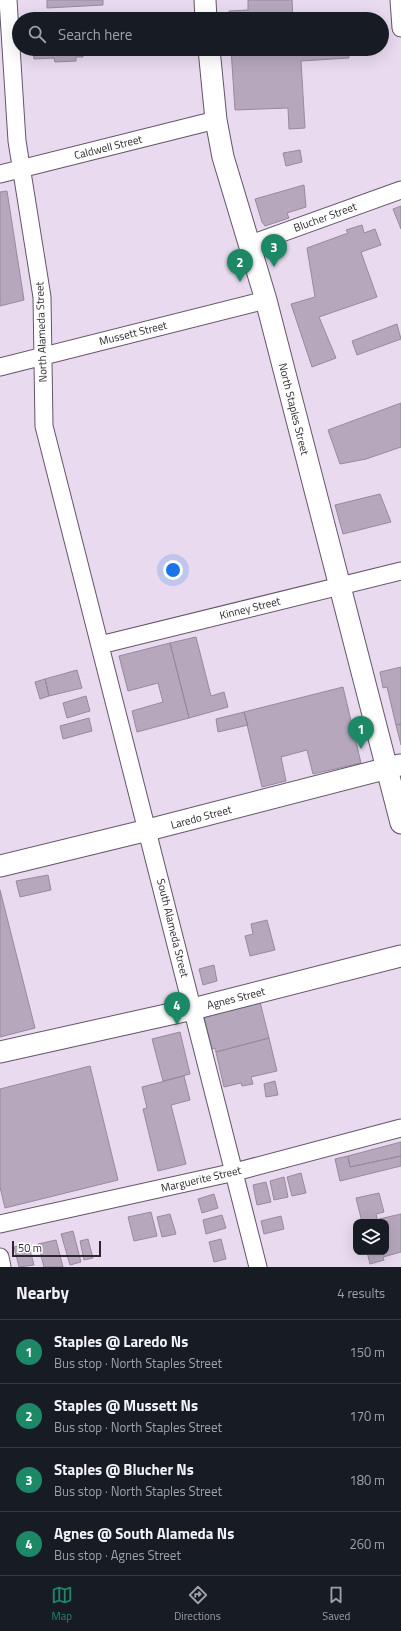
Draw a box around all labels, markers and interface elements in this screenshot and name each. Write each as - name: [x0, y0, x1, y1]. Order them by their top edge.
- search box: [12, 12, 389, 56]
- icon: search: [26, 23, 48, 45]
- text: Search here: [58, 23, 132, 46]
- street label: Caldwell Street: [72, 131, 144, 163]
- street label: Blucher Street: [291, 198, 359, 236]
- pin: 3: [261, 234, 287, 267]
- pin: 2: [227, 249, 253, 282]
- street label: North Alameda Street: [31, 281, 51, 383]
- street label: Mussett Street: [97, 317, 169, 349]
- street label: North Staples Street: [275, 361, 313, 457]
- your location: [163, 560, 183, 580]
- street label: Kinney Street: [218, 593, 282, 623]
- pin: 1: [348, 716, 374, 749]
- street label: Laredo Street: [169, 801, 233, 833]
- street label: South Alameda Street: [153, 877, 193, 979]
- street label: Agnes Street: [205, 983, 267, 1013]
- pin: 4: [164, 992, 190, 1025]
- street label: Marguerite Street: [159, 1162, 243, 1196]
- map controls: [353, 1219, 389, 1255]
- button: layers: [353, 1219, 389, 1255]
- scale bar: [12, 1239, 101, 1258]
- text: 50 m: [18, 1240, 42, 1256]
- text: Nearby: [16, 1280, 69, 1306]
- text: 4 results: [337, 1283, 385, 1303]
- text: Staples @ Laredo Ns: [54, 1330, 188, 1353]
- text: 1: [25, 1342, 33, 1362]
- text: 150 m: [349, 1342, 385, 1362]
- text: Bus stop · North Staples Street: [54, 1353, 222, 1373]
- text: Staples @ Mussett Ns: [54, 1394, 198, 1417]
- text: 2: [25, 1406, 33, 1426]
- text: 170 m: [349, 1406, 385, 1426]
- text: Bus stop · North Staples Street: [54, 1417, 222, 1437]
- text: Staples @ Blucher Ns: [54, 1458, 194, 1481]
- text: 3: [25, 1470, 33, 1490]
- text: 180 m: [349, 1470, 385, 1490]
- text: Bus stop · North Staples Street: [54, 1481, 222, 1501]
- text: Agnes @ South Alameda Ns: [54, 1522, 234, 1545]
- text: 4: [25, 1534, 33, 1554]
- text: 260 m: [349, 1534, 385, 1554]
- text: Bus stop · Agnes Street: [54, 1545, 181, 1565]
- tab: Map: [51, 1584, 73, 1624]
- tab: Directions: [174, 1584, 221, 1624]
- tab: Saved: [322, 1584, 350, 1624]

